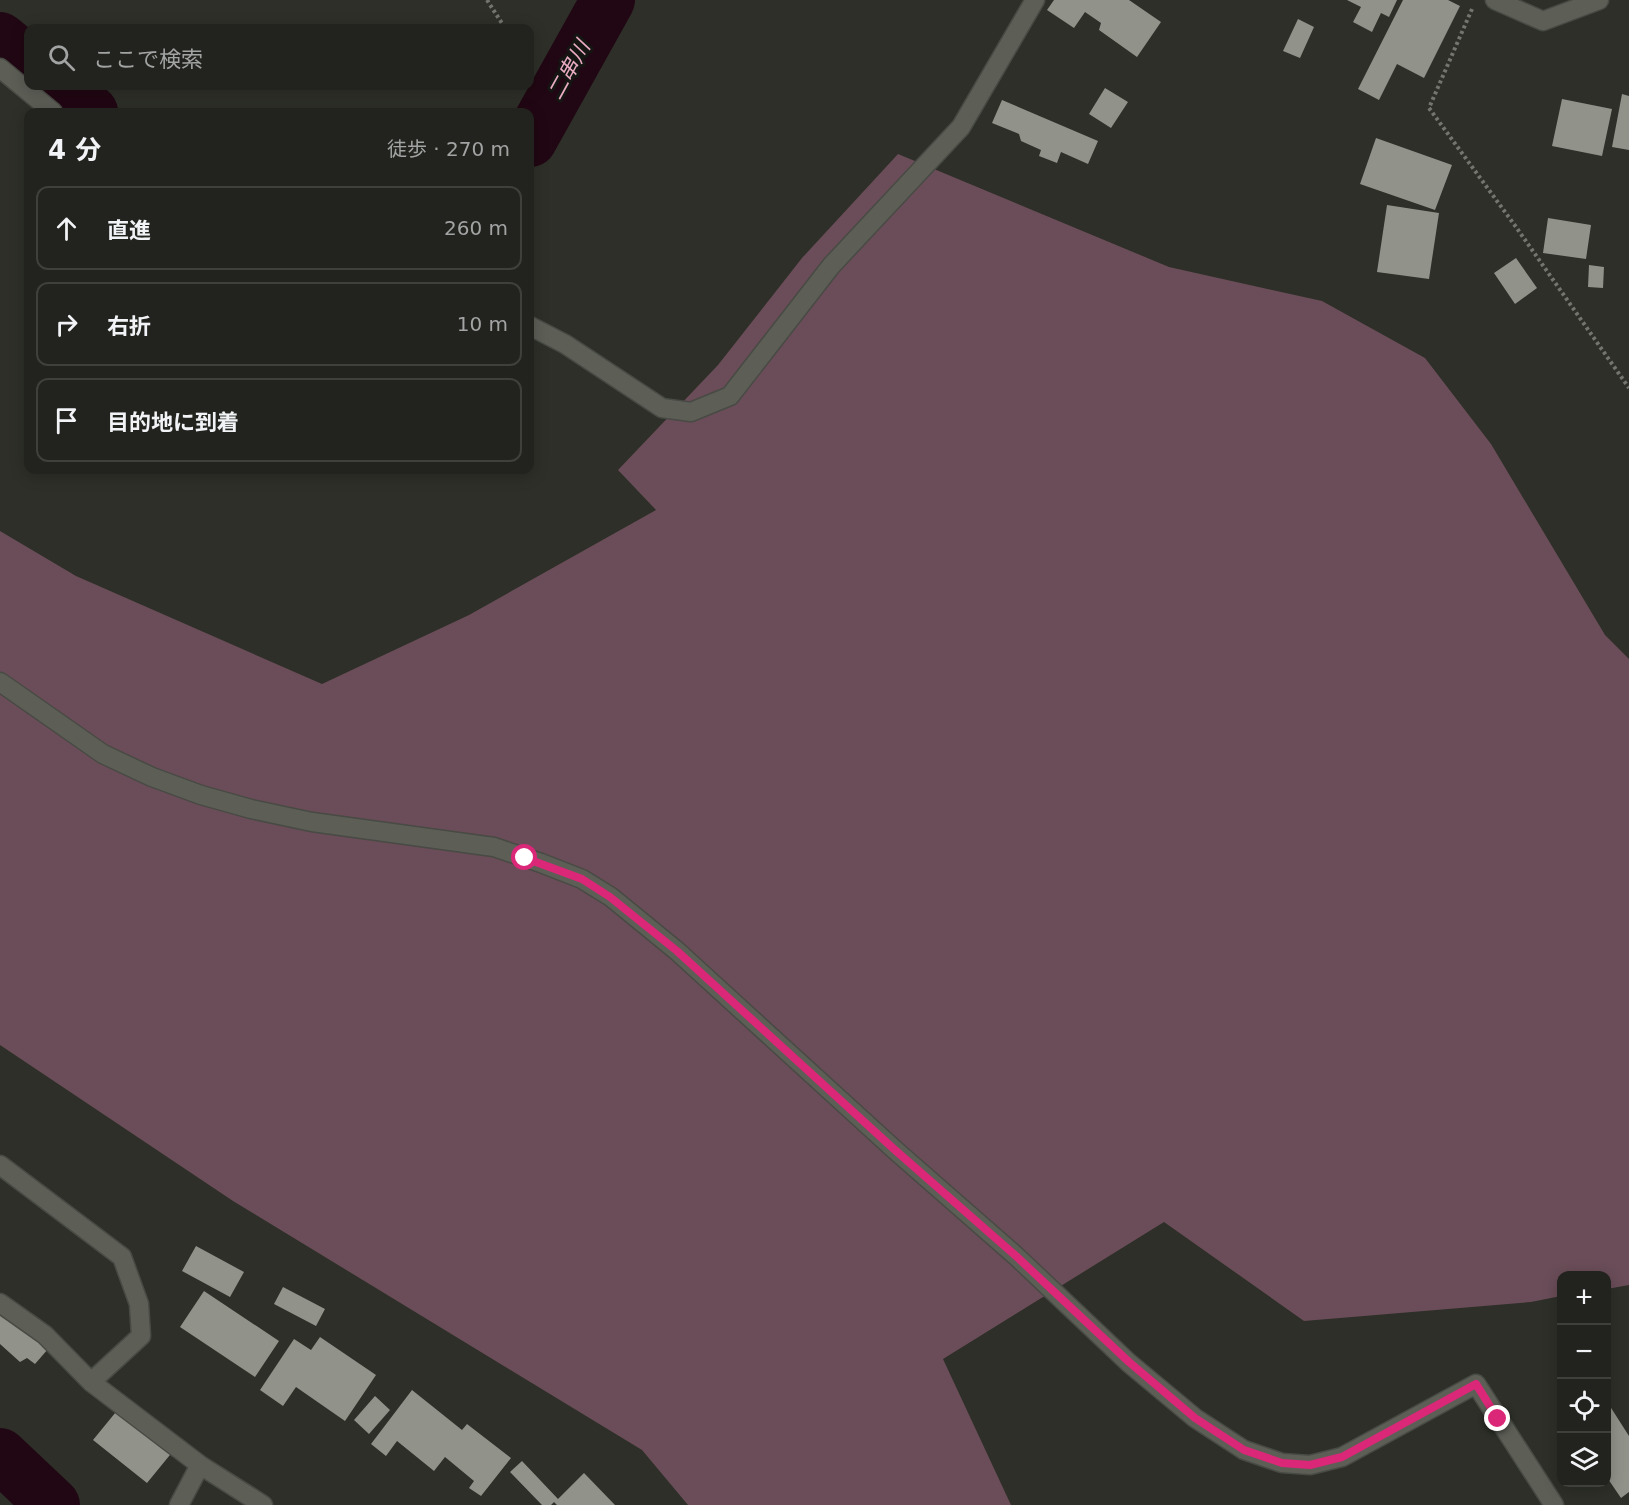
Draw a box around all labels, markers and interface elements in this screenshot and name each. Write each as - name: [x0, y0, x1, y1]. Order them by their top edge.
- search box: [24, 24, 534, 90]
- water label: 二串川: [543, 35, 596, 103]
- icon: search: [45, 41, 78, 74]
- text: ここで検索: [93, 47, 203, 72]
- text: 4 分: [48, 135, 101, 165]
- text: 徒歩 · 270 m: [387, 137, 510, 161]
- icon: ahead: [50, 212, 83, 245]
- text: 260 m: [444, 216, 508, 240]
- text: 直進: [107, 218, 151, 243]
- icon: right: [50, 308, 83, 341]
- text: 10 m: [457, 312, 508, 336]
- text: 右折: [107, 314, 151, 339]
- icon: arrive: [50, 404, 83, 437]
- text: 目的地に到着: [107, 410, 239, 435]
- route start: [511, 844, 537, 870]
- map controls: [1557, 1271, 1611, 1487]
- button: +: [1557, 1271, 1611, 1325]
- button: −: [1557, 1325, 1611, 1379]
- button: locate: [1557, 1379, 1611, 1433]
- route end: [1484, 1405, 1510, 1431]
- button: layers: [1557, 1433, 1611, 1487]

